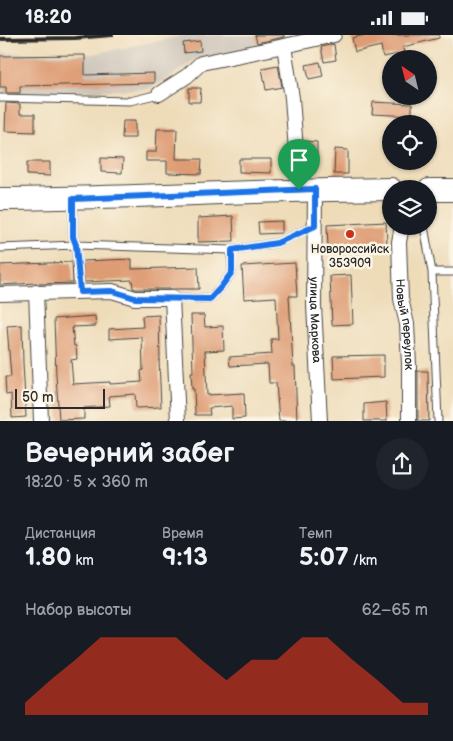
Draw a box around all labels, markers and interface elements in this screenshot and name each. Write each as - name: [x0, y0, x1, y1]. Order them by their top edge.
- text: 18:20: [25, 6, 72, 29]
- north arrow: [382, 50, 438, 105]
- map controls: [382, 50, 437, 235]
- button: locate: [382, 115, 437, 170]
- pin: [278, 139, 320, 190]
- icon: arrive: [285, 146, 313, 174]
- button: layers: [382, 180, 437, 235]
- marker: Новороссийск 353909: [344, 228, 356, 240]
- place label: Новороссийск 353909: [311, 242, 390, 271]
- street label: улица Маркова: [306, 277, 324, 363]
- street label: Новый переулок: [393, 278, 417, 371]
- scale bar: [15, 386, 105, 409]
- text: 50 m: [22, 389, 54, 406]
- text: Вечерний забег: [25, 437, 234, 470]
- button: share: [376, 438, 428, 490]
- text: 18:20 · 5 × 360 m: [25, 473, 148, 492]
- text: Дистанция: [25, 525, 96, 542]
- text: Время: [162, 525, 204, 542]
- text: Темп: [299, 525, 332, 542]
- text: 1.80: [25, 542, 72, 573]
- text: 9:13: [162, 542, 208, 573]
- text: 5:07: [299, 542, 349, 573]
- text: km: [72, 552, 94, 569]
- text: /km: [349, 552, 377, 569]
- text: Набор высоты: [25, 601, 132, 620]
- text: 62–65 m: [362, 601, 428, 620]

